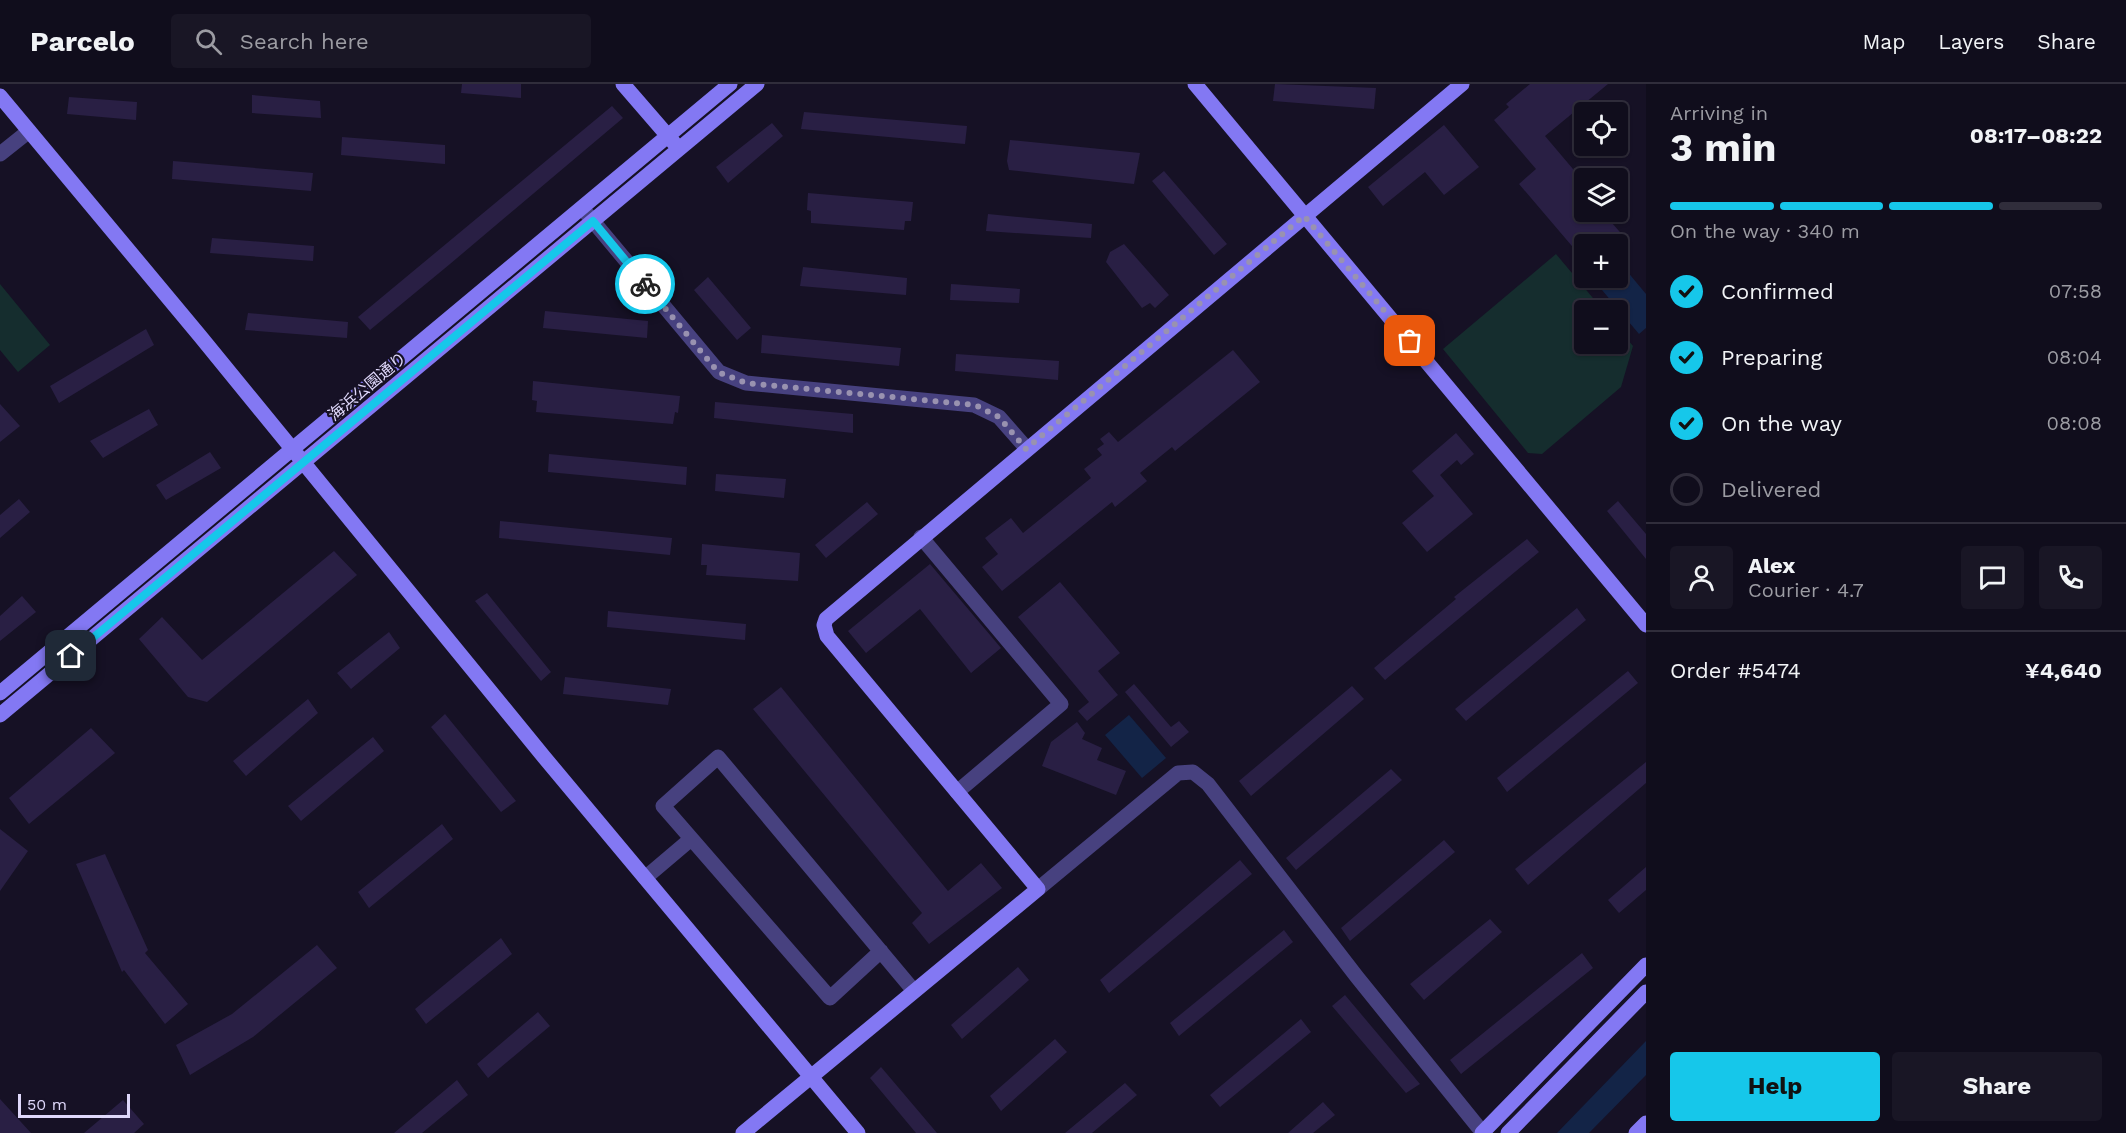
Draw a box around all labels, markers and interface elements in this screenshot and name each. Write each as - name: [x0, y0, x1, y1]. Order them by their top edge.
- search box: [171, 14, 591, 68]
- text: Parcelo: [30, 25, 135, 58]
- icon: search: [192, 25, 225, 58]
- text: Search here: [240, 29, 369, 54]
- text: Map: [1862, 29, 1905, 54]
- text: Layers: [1938, 29, 2004, 54]
- text: Share: [2037, 29, 2096, 54]
- text: Arriving in: [1670, 101, 1768, 125]
- map controls: [1574, 102, 1628, 354]
- button: locate: [1574, 102, 1628, 156]
- text: 08:17–08:22: [1970, 123, 2102, 148]
- text: 3 min: [1670, 125, 1777, 170]
- button: layers: [1574, 168, 1628, 222]
- text: On the way · 340 m: [1670, 219, 1860, 243]
- button: +: [1574, 234, 1628, 288]
- courier: [615, 254, 675, 314]
- icon: bike: [629, 268, 662, 301]
- icon: check: [1670, 275, 1703, 308]
- text: Confirmed: [1721, 279, 1834, 304]
- text: 07:58: [2049, 279, 2102, 303]
- button: −: [1574, 300, 1628, 354]
- pin: [1384, 315, 1435, 366]
- icon: bag: [1393, 324, 1426, 357]
- icon: check: [1670, 341, 1703, 374]
- text: Preparing: [1721, 345, 1822, 370]
- text: 08:04: [2047, 345, 2102, 369]
- street label: 海浜公園通り: [324, 348, 410, 425]
- icon: check: [1670, 407, 1703, 440]
- text: On the way: [1721, 411, 1842, 436]
- text: 08:08: [2047, 411, 2102, 435]
- text: Delivered: [1721, 477, 1821, 502]
- button: person: [1670, 546, 1733, 609]
- button: chat: [1961, 546, 2024, 609]
- button: phone: [2039, 546, 2102, 609]
- text: Alex: [1748, 553, 1795, 578]
- text: Courier · 4.7: [1748, 578, 1864, 602]
- pin: [45, 630, 96, 681]
- icon: home: [54, 639, 87, 672]
- text: Order #5474: [1670, 658, 1801, 683]
- text: ¥4,640: [2025, 658, 2102, 683]
- button: Help: [1670, 1052, 1880, 1121]
- button: Share: [1892, 1052, 2102, 1121]
- scale bar: [18, 1091, 130, 1118]
- text: 50 m: [27, 1095, 67, 1114]

